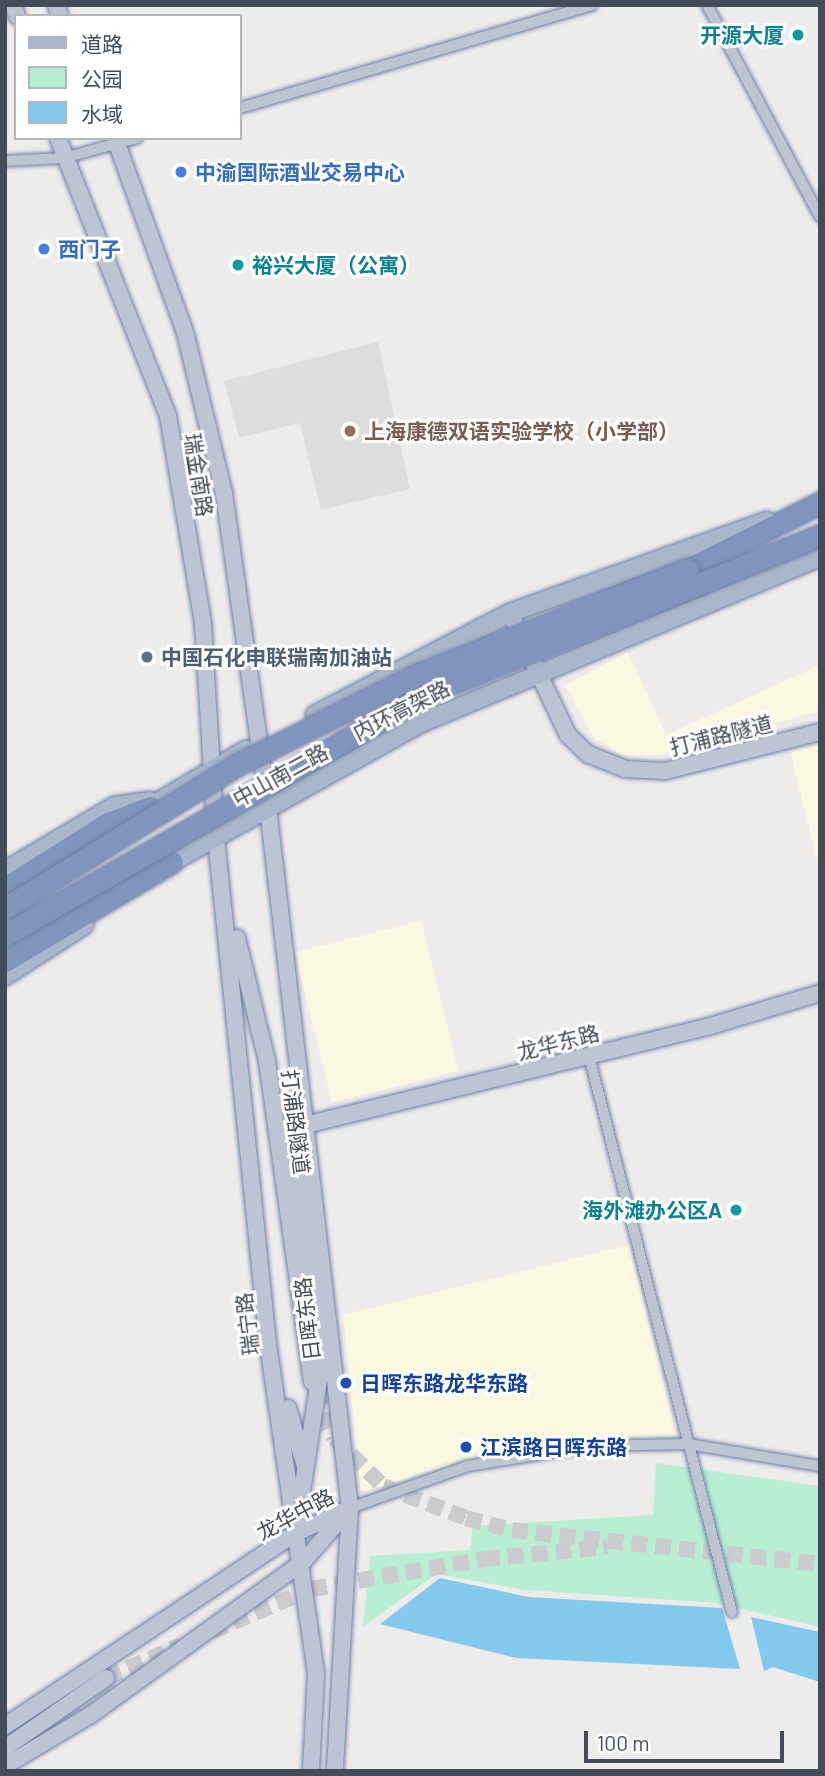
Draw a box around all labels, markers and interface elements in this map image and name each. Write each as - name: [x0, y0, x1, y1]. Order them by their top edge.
- legend: [14, 14, 242, 140]
- place label: 开源大厦: [700, 22, 784, 48]
- marker: 开源大厦: [790, 27, 806, 43]
- text: 道路: [81, 31, 123, 56]
- text: 公园: [81, 66, 123, 91]
- text: 水域: [81, 101, 123, 126]
- place label: 中渝国际酒业交易中心: [195, 159, 405, 185]
- marker: 中渝国际酒业交易中心: [173, 164, 189, 180]
- place label: 西门子: [58, 236, 121, 262]
- marker: 西门子: [36, 241, 52, 257]
- place label: 裕兴大厦（公寓）: [252, 252, 420, 278]
- marker: 裕兴大厦（公寓）: [230, 257, 246, 273]
- place label: 上海康德双语实验学校（小学部）: [364, 418, 679, 444]
- marker: 上海康德双语实验学校（小学部）: [342, 423, 358, 439]
- street label: 瑞金南路: [180, 432, 218, 518]
- place label: 中国石化申联瑞南加油站: [161, 644, 392, 670]
- marker: 中国石化申联瑞南加油站: [139, 649, 155, 665]
- street label: 内环高架路: [349, 675, 453, 745]
- street label: 打浦路隧道: [667, 710, 775, 760]
- street label: 中山南二路: [228, 739, 332, 811]
- street label: 龙华东路: [514, 1020, 602, 1064]
- street label: 打浦路隧道: [277, 1068, 315, 1176]
- place label: 海外滩办公区A: [582, 1197, 722, 1223]
- marker: 海外滩办公区A: [728, 1202, 744, 1218]
- street label: 日晖东路: [289, 1276, 325, 1362]
- street label: 瑞宁路: [231, 1291, 263, 1357]
- place label: 日晖东路龙华东路: [360, 1370, 528, 1396]
- marker: 日晖东路龙华东路: [338, 1375, 354, 1391]
- place label: 江滨路日晖东路: [480, 1434, 627, 1460]
- marker: 江滨路日晖东路: [458, 1439, 474, 1455]
- street label: 龙华中路: [252, 1483, 338, 1545]
- scale bar: [587, 1716, 786, 1760]
- text: 100 m: [597, 1730, 650, 1755]

